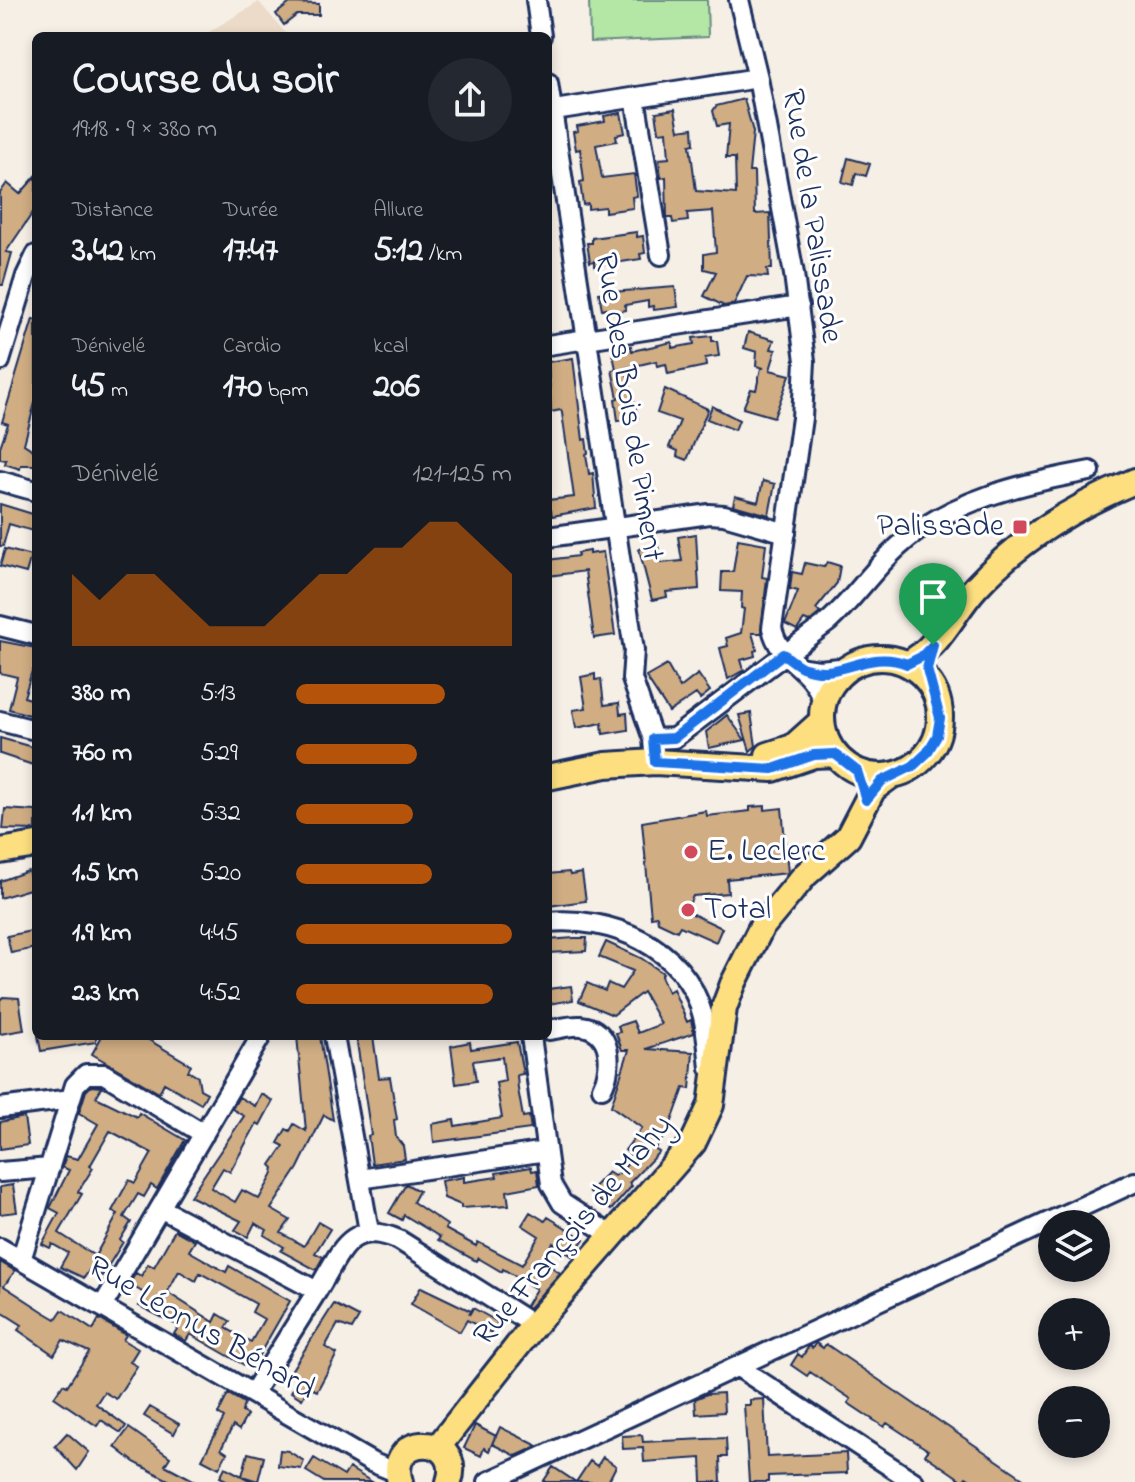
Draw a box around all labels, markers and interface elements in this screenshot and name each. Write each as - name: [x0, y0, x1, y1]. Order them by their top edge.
- text: Course du soir: [72, 49, 338, 113]
- button: share: [428, 58, 512, 142]
- street label: Rue de la Palissade: [768, 86, 854, 347]
- text: 19:18 · 9 × 380 m: [72, 111, 217, 149]
- text: Distance: [72, 195, 153, 227]
- text: Durée: [223, 195, 278, 227]
- text: Allure: [373, 195, 423, 227]
- text: 3.42: [72, 227, 124, 277]
- text: 17:47: [223, 227, 278, 277]
- text: 5:12: [373, 227, 423, 277]
- text: km: [124, 239, 156, 271]
- text: /km: [423, 239, 462, 271]
- street label: Rue des Bois de Piment: [580, 250, 676, 565]
- text: Dénivelé: [72, 331, 145, 363]
- text: Cardio: [223, 331, 281, 363]
- text: kcal: [373, 331, 408, 363]
- text: 45: [72, 363, 105, 413]
- text: 170: [223, 363, 262, 413]
- text: 206: [373, 363, 420, 413]
- text: m: [105, 375, 128, 407]
- text: bpm: [262, 375, 308, 407]
- text: Dénivelé: [72, 456, 159, 494]
- text: 121–125 m: [412, 456, 512, 494]
- place label: Palissade: [877, 504, 1005, 551]
- marker: Palissade: [1011, 518, 1029, 536]
- pin: [899, 563, 967, 645]
- icon: arrive: [911, 575, 955, 619]
- text: 380 m: [72, 675, 130, 713]
- text: 5:13: [200, 675, 236, 713]
- text: 760 m: [72, 735, 132, 773]
- text: 5:29: [200, 735, 238, 773]
- text: 1.1 km: [72, 795, 132, 833]
- text: 5:32: [200, 795, 241, 833]
- place label: E. Leclerc: [707, 829, 826, 876]
- marker: E. Leclerc: [682, 843, 700, 861]
- text: 1.5 km: [72, 855, 139, 893]
- text: 5:20: [200, 855, 241, 893]
- place label: Total: [704, 887, 771, 934]
- marker: Total: [679, 901, 697, 919]
- text: 1.9 km: [72, 915, 131, 953]
- text: 4:45: [200, 915, 239, 953]
- text: 2.3 km: [72, 975, 139, 1013]
- text: 4:52: [200, 975, 241, 1013]
- street label: Rue François de Mahy: [463, 1105, 685, 1357]
- map controls: [1038, 1210, 1110, 1458]
- button: layers: [1038, 1210, 1110, 1282]
- street label: Rue Léonus Bénard: [78, 1245, 324, 1413]
- button: +: [1038, 1298, 1110, 1370]
- button: −: [1038, 1386, 1110, 1458]

